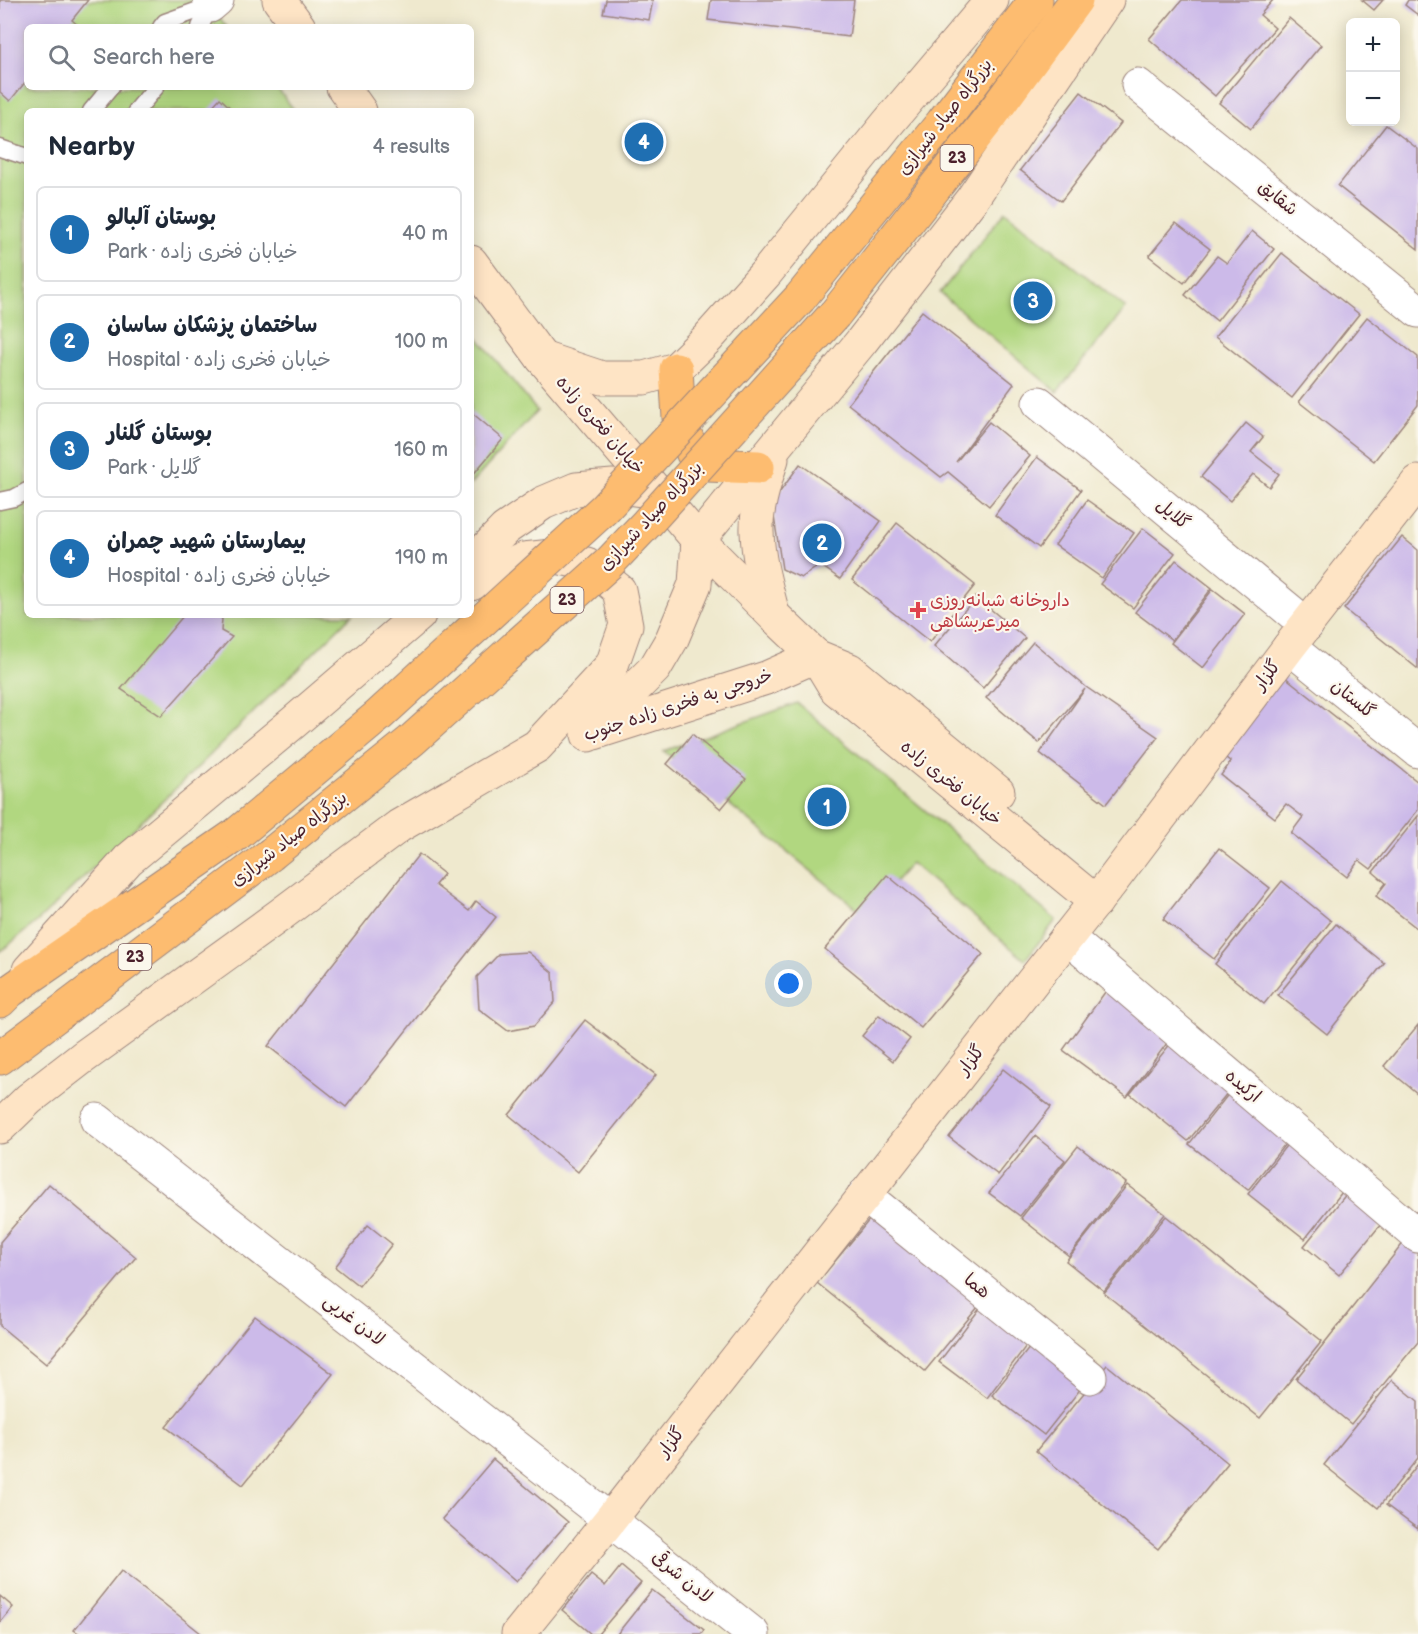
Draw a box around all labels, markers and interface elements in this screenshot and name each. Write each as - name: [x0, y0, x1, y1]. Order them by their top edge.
- map controls: [1346, 18, 1400, 126]
- button: +: [1346, 18, 1400, 72]
- search box: [24, 24, 474, 90]
- icon: search: [45, 41, 78, 74]
- text: Search here: [93, 44, 215, 71]
- street label: بزرگراه صیاد شیرازی: [893, 55, 997, 179]
- button: −: [1346, 72, 1400, 126]
- pin: 4: [624, 120, 664, 164]
- text: Nearby: [48, 132, 135, 163]
- text: 4 results: [372, 135, 450, 159]
- road number: 23: [940, 145, 974, 171]
- street label: شقایق: [1254, 176, 1302, 220]
- text: بوستان آلبالو: [107, 204, 216, 231]
- text: 1: [65, 222, 74, 246]
- text: 40 m: [402, 222, 448, 246]
- text: Park · خیابان فخری زاده: [107, 240, 298, 264]
- pin: 3: [1014, 278, 1052, 324]
- text: ساختمان پزشکان ساسان: [107, 312, 317, 339]
- text: 2: [64, 330, 75, 354]
- text: 100 m: [395, 330, 448, 354]
- text: Hospital · خیابان فخری زاده: [107, 348, 331, 372]
- street label: خیابان فخری زاده: [551, 371, 649, 479]
- text: بوستان گلنار: [107, 420, 212, 447]
- text: 3: [64, 438, 75, 462]
- text: 160 m: [394, 438, 448, 462]
- text: Park · گلایل: [107, 456, 201, 480]
- street label: بزرگراه صیاد شیرازی: [595, 457, 707, 575]
- street label: گلایل: [1152, 494, 1194, 534]
- pin: 2: [802, 520, 842, 566]
- text: بیمارستان شهید چمران: [107, 528, 306, 555]
- text: 4: [64, 546, 75, 570]
- text: 190 m: [395, 546, 448, 570]
- text: Hospital · خیابان فخری زاده: [107, 564, 331, 588]
- road number: 23: [550, 587, 584, 613]
- place label: داروخانه شبانه‌روزی میرعربشاهی: [930, 590, 1070, 632]
- marker: داروخانه شبانه‌روزی میرعربشاهی: [911, 603, 925, 617]
- street label: گلزار: [1248, 656, 1285, 696]
- street label: خروجی به فخری زاده جنوب: [581, 665, 775, 746]
- street label: گلستان: [1327, 675, 1379, 723]
- street label: خیابان فخری زاده: [896, 736, 1006, 830]
- pin: 1: [808, 784, 846, 830]
- street label: بزرگراه صیاد شیرازی: [227, 787, 351, 891]
- road number: 23: [118, 944, 152, 970]
- your location: [774, 969, 803, 998]
- street label: گلزار: [952, 1041, 989, 1081]
- street label: ارکیده: [1221, 1065, 1265, 1107]
- street label: هما: [960, 1269, 994, 1303]
- street label: لادن غربی: [319, 1290, 389, 1350]
- street label: گلزار: [652, 1423, 689, 1463]
- street label: لادن شرقی: [648, 1545, 718, 1608]

